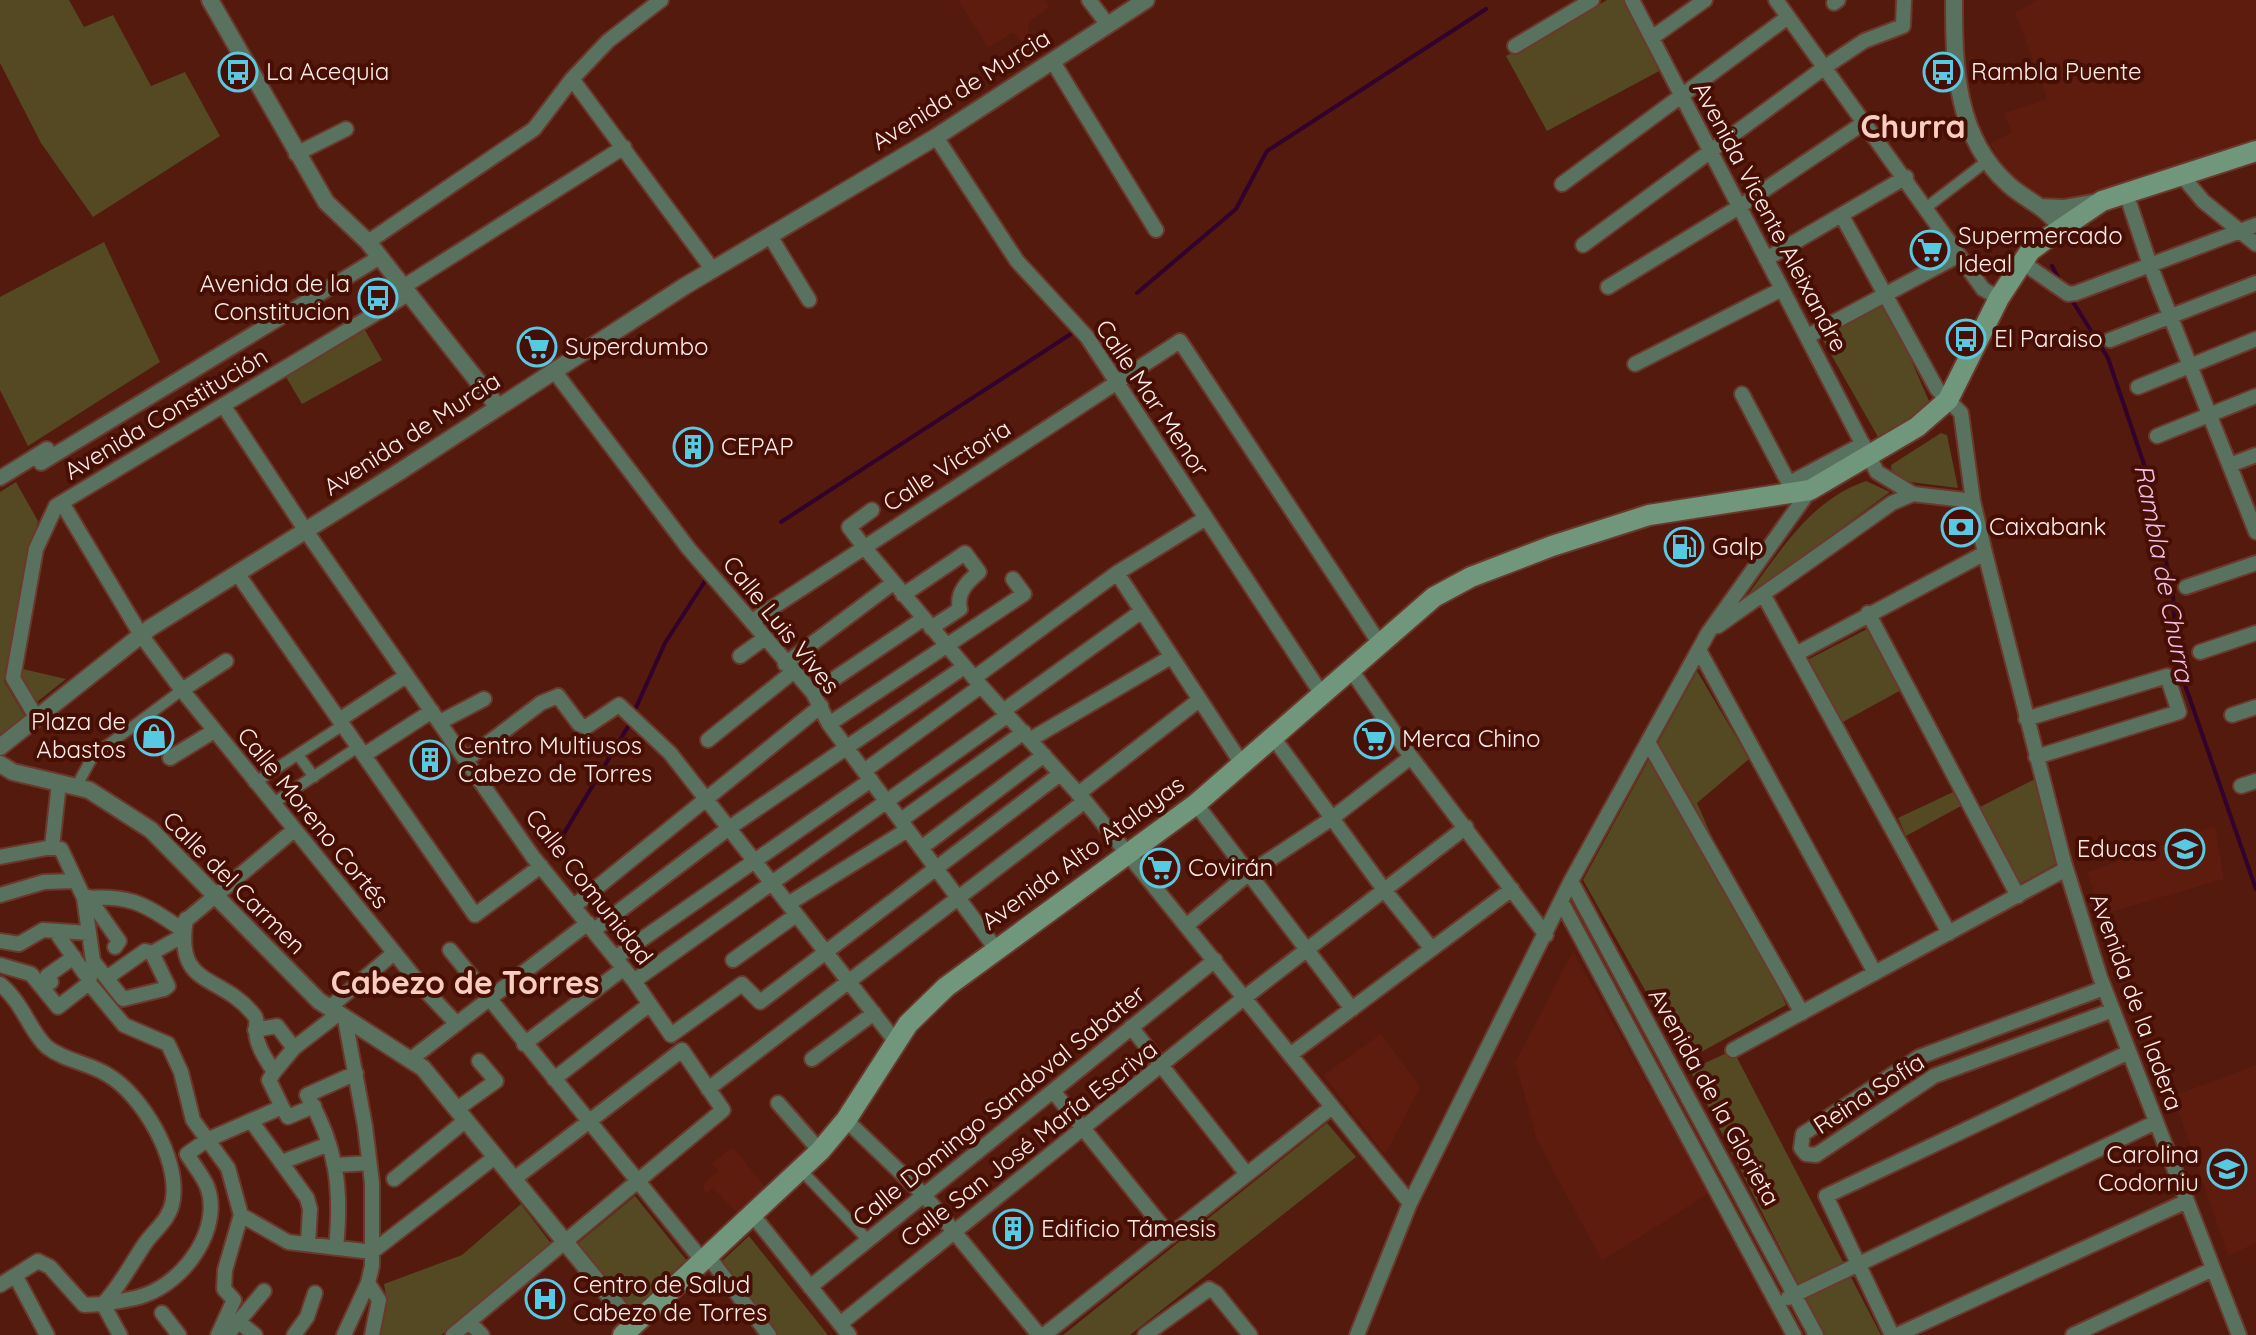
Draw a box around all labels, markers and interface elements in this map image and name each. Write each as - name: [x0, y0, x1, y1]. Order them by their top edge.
- street label: Avenida de Murcia: [866, 22, 1055, 156]
- bus stop icon: La Acequia: [217, 51, 259, 93]
- bus stop icon: Rambla Puente: [1922, 51, 1964, 93]
- place label: La Acequia: [266, 56, 389, 86]
- place label: Rambla Puente: [1971, 56, 2142, 86]
- street label: Avenida Vicente Aleixandre: [1687, 77, 1855, 356]
- district label: Churra: [1860, 106, 1966, 146]
- place label: Supermercado Ideal: [1958, 220, 2123, 278]
- supermarket icon: Supermercado Ideal: [1909, 229, 1951, 271]
- place label: Avenida de la Constitucion: [200, 268, 350, 326]
- bus stop icon: Avenida de la Constitucion: [357, 277, 399, 319]
- street label: Calle Mar Menor: [1089, 313, 1216, 481]
- bus stop icon: El Paraiso: [1945, 318, 1987, 360]
- place label: El Paraiso: [1994, 323, 2103, 353]
- supermarket icon: Superdumbo: [516, 326, 558, 368]
- place label: Superdumbo: [565, 331, 708, 361]
- street label: Avenida Constitución: [58, 341, 273, 486]
- street label: Avenida de Murcia: [317, 365, 505, 501]
- street label: Calle Victoria: [877, 413, 1016, 518]
- building icon: CEPAP: [672, 426, 714, 468]
- place label: CEPAP: [721, 431, 793, 461]
- water label: Rambla de Churra: [2127, 461, 2202, 686]
- bank icon: Caixabank: [1940, 506, 1982, 548]
- place label: Caixabank: [1989, 511, 2106, 541]
- fuel station icon: Galp: [1663, 526, 1705, 568]
- place label: Galp: [1712, 531, 1764, 561]
- street label: Calle Luis Vives: [717, 549, 847, 699]
- place label: Plaza de Abastos: [31, 706, 126, 764]
- shop icon: Plaza de Abastos: [133, 715, 175, 757]
- supermarket icon: Merca Chino: [1353, 718, 1395, 760]
- street label: Calle Moreno Cortés: [231, 721, 396, 914]
- place label: Merca Chino: [1402, 723, 1540, 753]
- place label: Centro Multiusos Cabezo de Torres: [458, 730, 652, 788]
- building icon: Centro Multiusos Cabezo de Torres: [409, 739, 451, 781]
- street label: Avenida Alto Atalayas: [975, 769, 1190, 936]
- street label: Calle Comunidad: [520, 802, 660, 970]
- street label: Calle del Carmen: [157, 804, 313, 960]
- school or university icon: Educas: [2164, 828, 2206, 870]
- place label: Educas: [2077, 833, 2157, 863]
- supermarket icon: Covirán: [1139, 847, 1181, 889]
- place label: Covirán: [1188, 852, 1273, 882]
- street label: Avenida de la ladera: [2084, 889, 2190, 1114]
- district label: Cabezo de Torres: [331, 962, 599, 1002]
- street label: Calle Domingo Sandoval Sabater: [846, 978, 1151, 1233]
- street label: Avenida de la Glorieta: [1643, 983, 1787, 1210]
- street label: Calle San José María Escriva: [894, 1034, 1163, 1253]
- street label: Reina Sofía: [1807, 1046, 1929, 1140]
- place label: Carolina Codorniu: [2098, 1139, 2199, 1197]
- school or university icon: Carolina Codorniu: [2206, 1148, 2248, 1190]
- building icon: Edificio Támesis: [992, 1208, 1034, 1250]
- place label: Edificio Támesis: [1041, 1213, 1216, 1243]
- place label: Centro de Salud Cabezo de Torres: [573, 1269, 767, 1327]
- hospital icon: Centro de Salud Cabezo de Torres: [524, 1278, 566, 1320]

